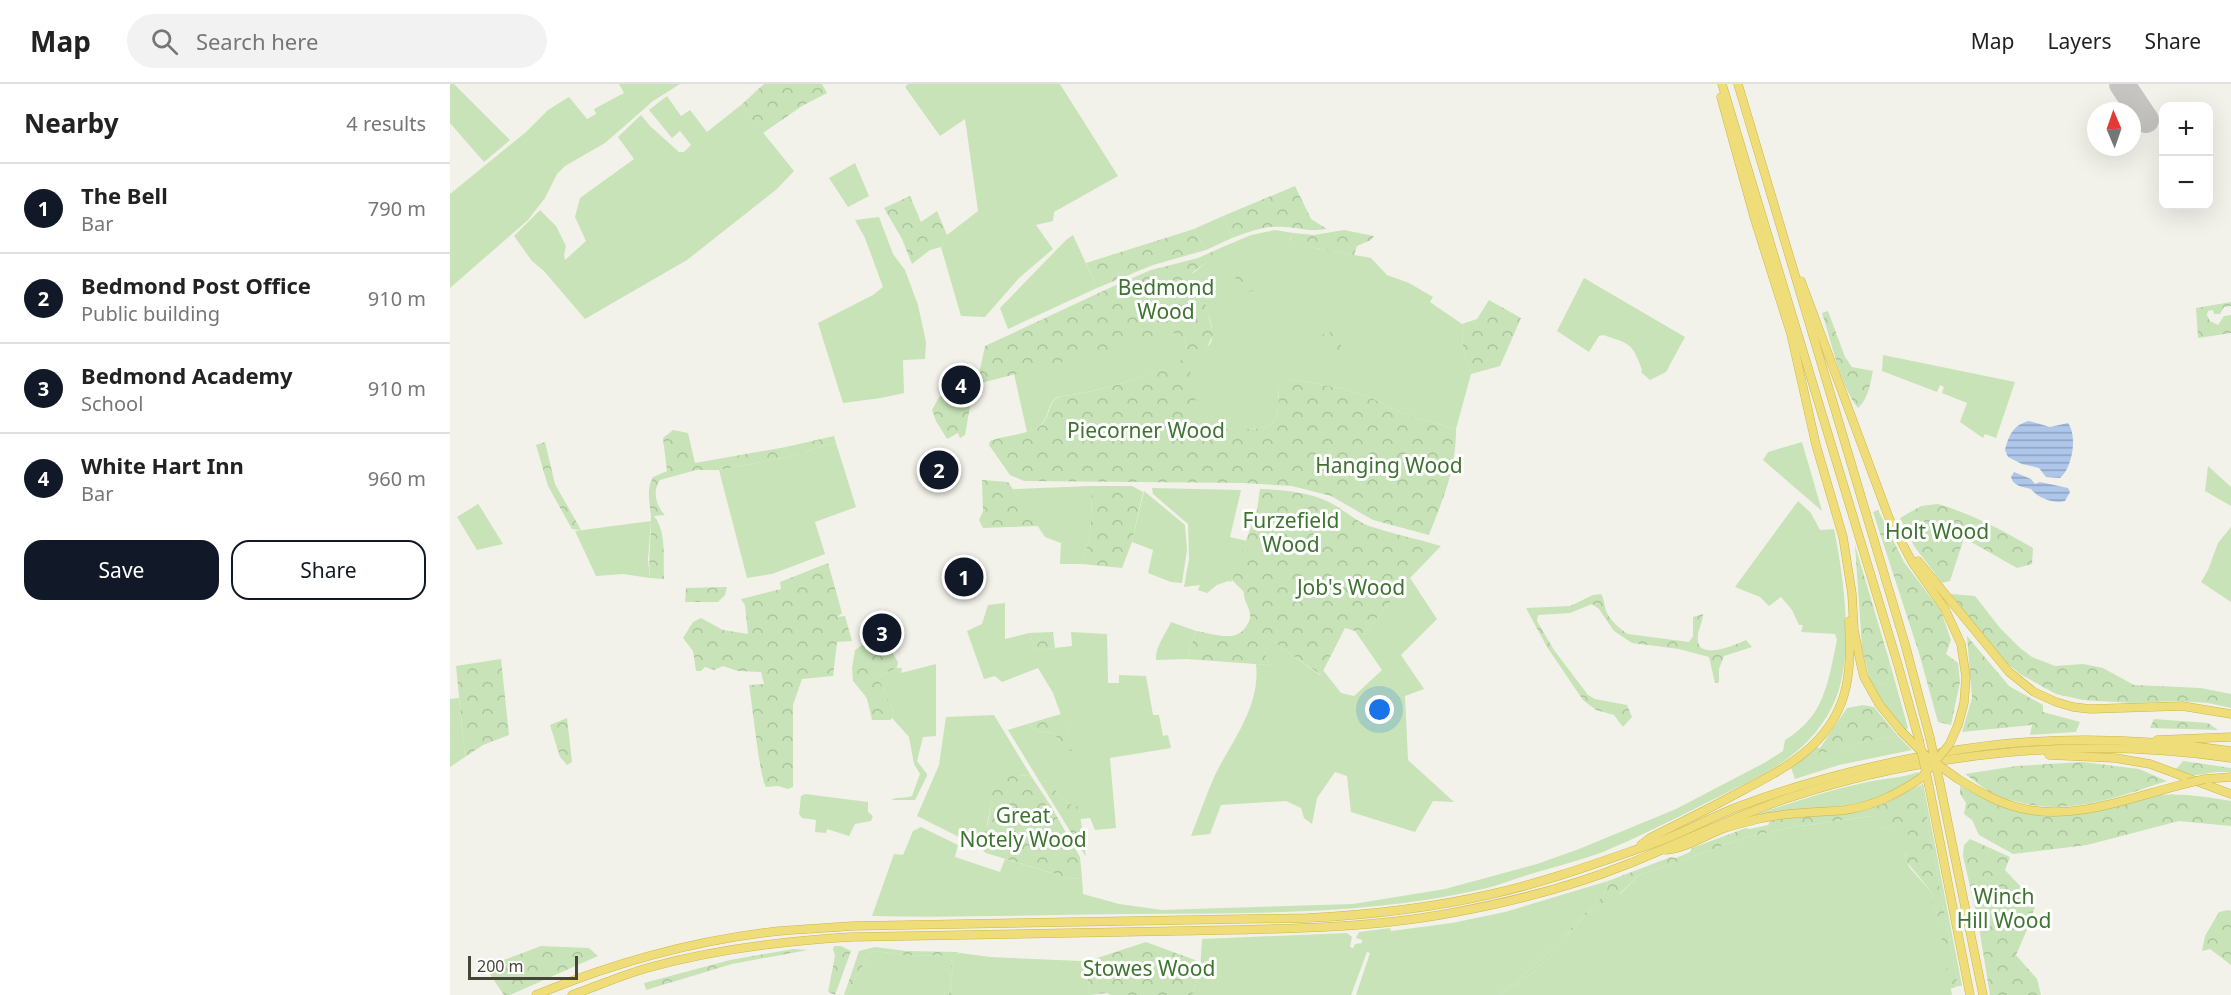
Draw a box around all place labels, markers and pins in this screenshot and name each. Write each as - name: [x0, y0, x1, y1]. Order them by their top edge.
- pin: 4: [942, 362, 980, 408]
- pin: 2: [920, 448, 958, 492]
- pin: 1: [944, 554, 984, 600]
- pin: 3: [862, 610, 902, 656]

